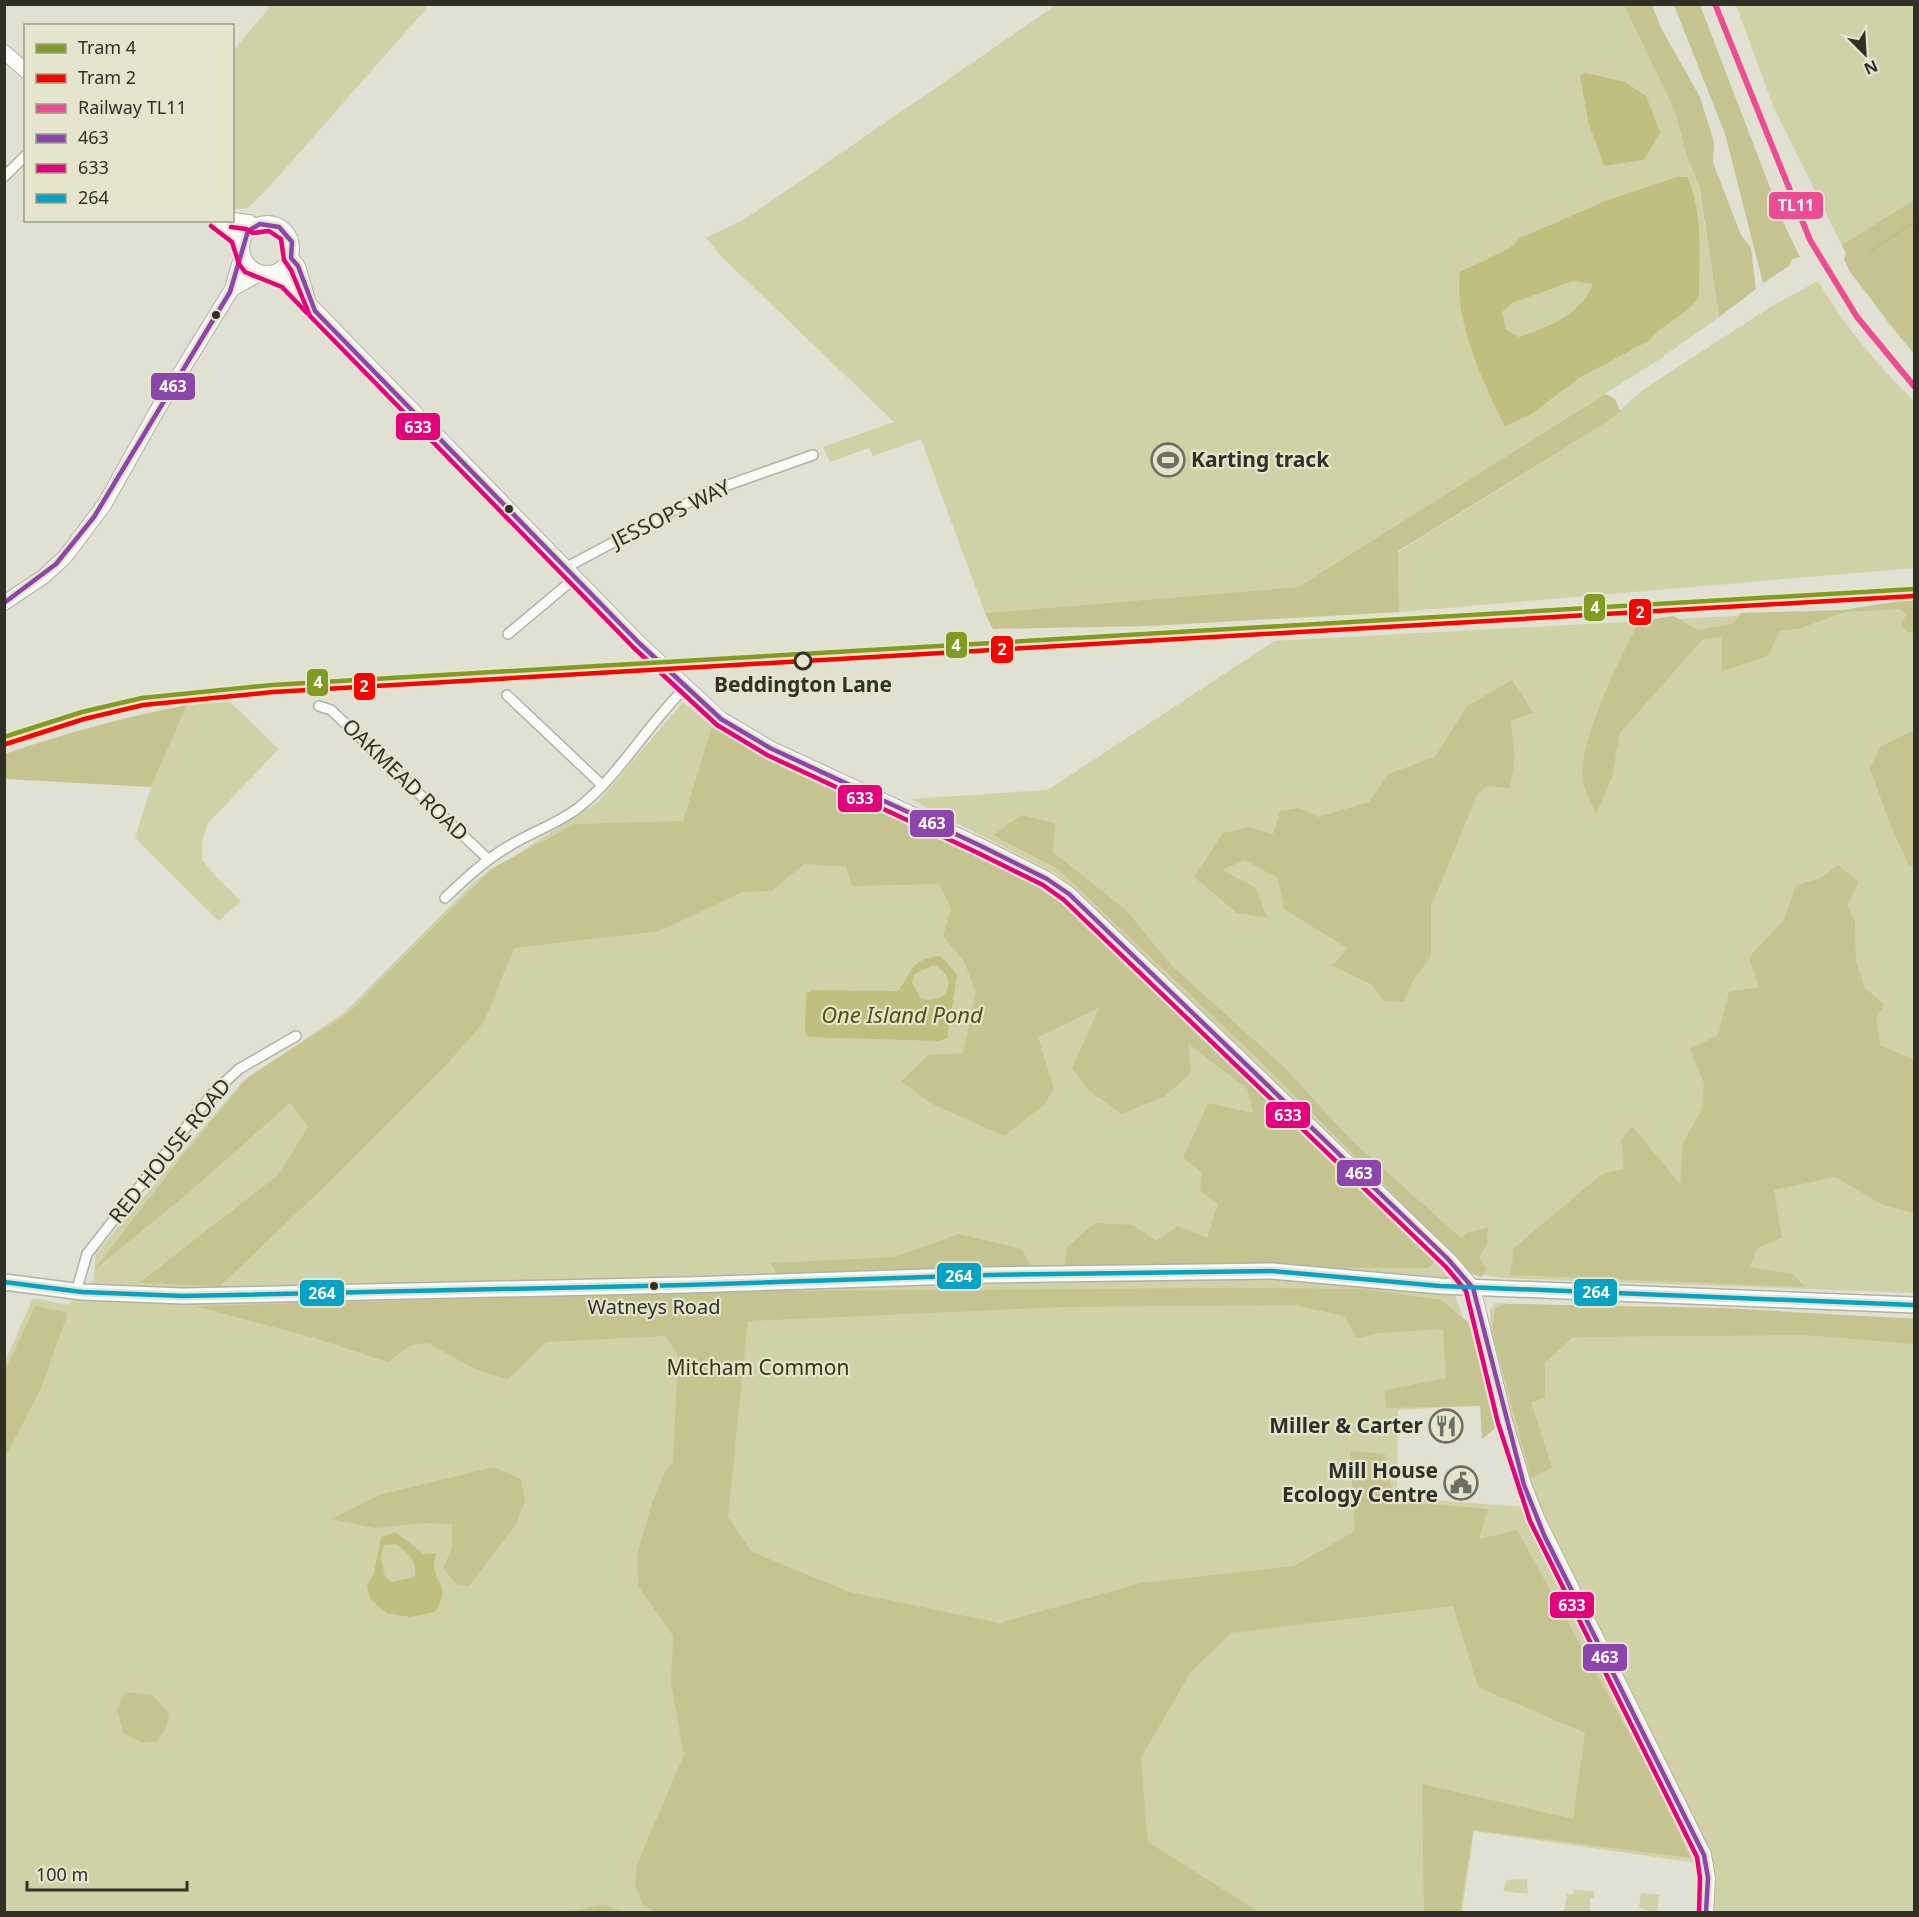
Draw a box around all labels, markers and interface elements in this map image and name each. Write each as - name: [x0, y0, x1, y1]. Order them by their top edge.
- legend: [24, 24, 234, 222]
- north arrow: [1835, 24, 1895, 84]
- text: Tram 4: [78, 35, 136, 59]
- text: N: [1861, 55, 1882, 80]
- text: Tram 2: [78, 65, 136, 89]
- text: Railway TL11: [78, 95, 187, 119]
- text: 463: [78, 125, 109, 149]
- text: 633: [78, 155, 109, 179]
- text: 264: [78, 185, 109, 209]
- line badge: TL11: [1768, 191, 1824, 220]
- text: TL11: [1778, 194, 1814, 216]
- unlabelled marker: [210, 309, 222, 321]
- line badge: 463: [150, 372, 196, 401]
- text: 463: [159, 375, 187, 397]
- line badge: 633: [395, 412, 441, 441]
- text: 633: [404, 416, 432, 438]
- sports icon: Karting track: [1150, 442, 1186, 478]
- place label: Karting track: [1191, 445, 1330, 473]
- street label: JESSOPS WAY: [605, 472, 735, 555]
- unlabelled marker: [503, 503, 515, 515]
- line badge: 4: [1583, 593, 1606, 622]
- text: 4: [1590, 596, 1600, 618]
- line badge: 2: [1628, 598, 1652, 626]
- text: 2: [1635, 601, 1645, 623]
- line badge: 4: [945, 631, 968, 659]
- text: 4: [951, 634, 961, 656]
- line badge: 2: [990, 635, 1014, 664]
- text: 2: [997, 638, 1007, 660]
- marker: Beddington Lane: [794, 652, 812, 670]
- line badge: 4: [306, 668, 329, 697]
- place label: Beddington Lane: [714, 670, 892, 698]
- text: 4: [313, 671, 323, 693]
- line badge: 2: [353, 672, 376, 701]
- text: 2: [359, 675, 369, 697]
- street label: OAKMEAD ROAD: [337, 712, 475, 847]
- line badge: 633: [837, 784, 883, 813]
- text: 633: [846, 787, 874, 809]
- line badge: 463: [909, 809, 955, 838]
- text: 463: [918, 812, 946, 834]
- water label: One Island Pond: [821, 999, 984, 1029]
- street label: RED HOUSE ROAD: [102, 1072, 237, 1229]
- line badge: 633: [1265, 1101, 1311, 1129]
- text: 633: [1274, 1104, 1302, 1126]
- line badge: 463: [1336, 1159, 1382, 1187]
- text: 463: [1345, 1162, 1373, 1184]
- line badge: 264: [936, 1262, 982, 1290]
- text: 264: [945, 1265, 973, 1287]
- line badge: 264: [1573, 1278, 1618, 1307]
- line badge: 264: [299, 1279, 345, 1307]
- marker: Watneys Road: [648, 1280, 660, 1292]
- text: 264: [1582, 1281, 1610, 1303]
- text: 264: [308, 1282, 336, 1304]
- place label: Watneys Road: [588, 1293, 720, 1320]
- park label: Mitcham Common: [667, 1353, 849, 1381]
- restaurant icon: Miller & Carter: [1428, 1408, 1464, 1444]
- place label: Miller & Carter: [1269, 1411, 1424, 1439]
- place label: Mill House Ecology Centre: [1282, 1456, 1438, 1508]
- public building icon: Mill House Ecology Centre: [1443, 1465, 1479, 1501]
- line badge: 633: [1549, 1591, 1595, 1619]
- text: 633: [1558, 1594, 1586, 1616]
- line badge: 463: [1582, 1643, 1628, 1672]
- text: 463: [1591, 1646, 1619, 1668]
- scale bar: [27, 1854, 188, 1892]
- text: 100 m: [36, 1862, 88, 1886]

